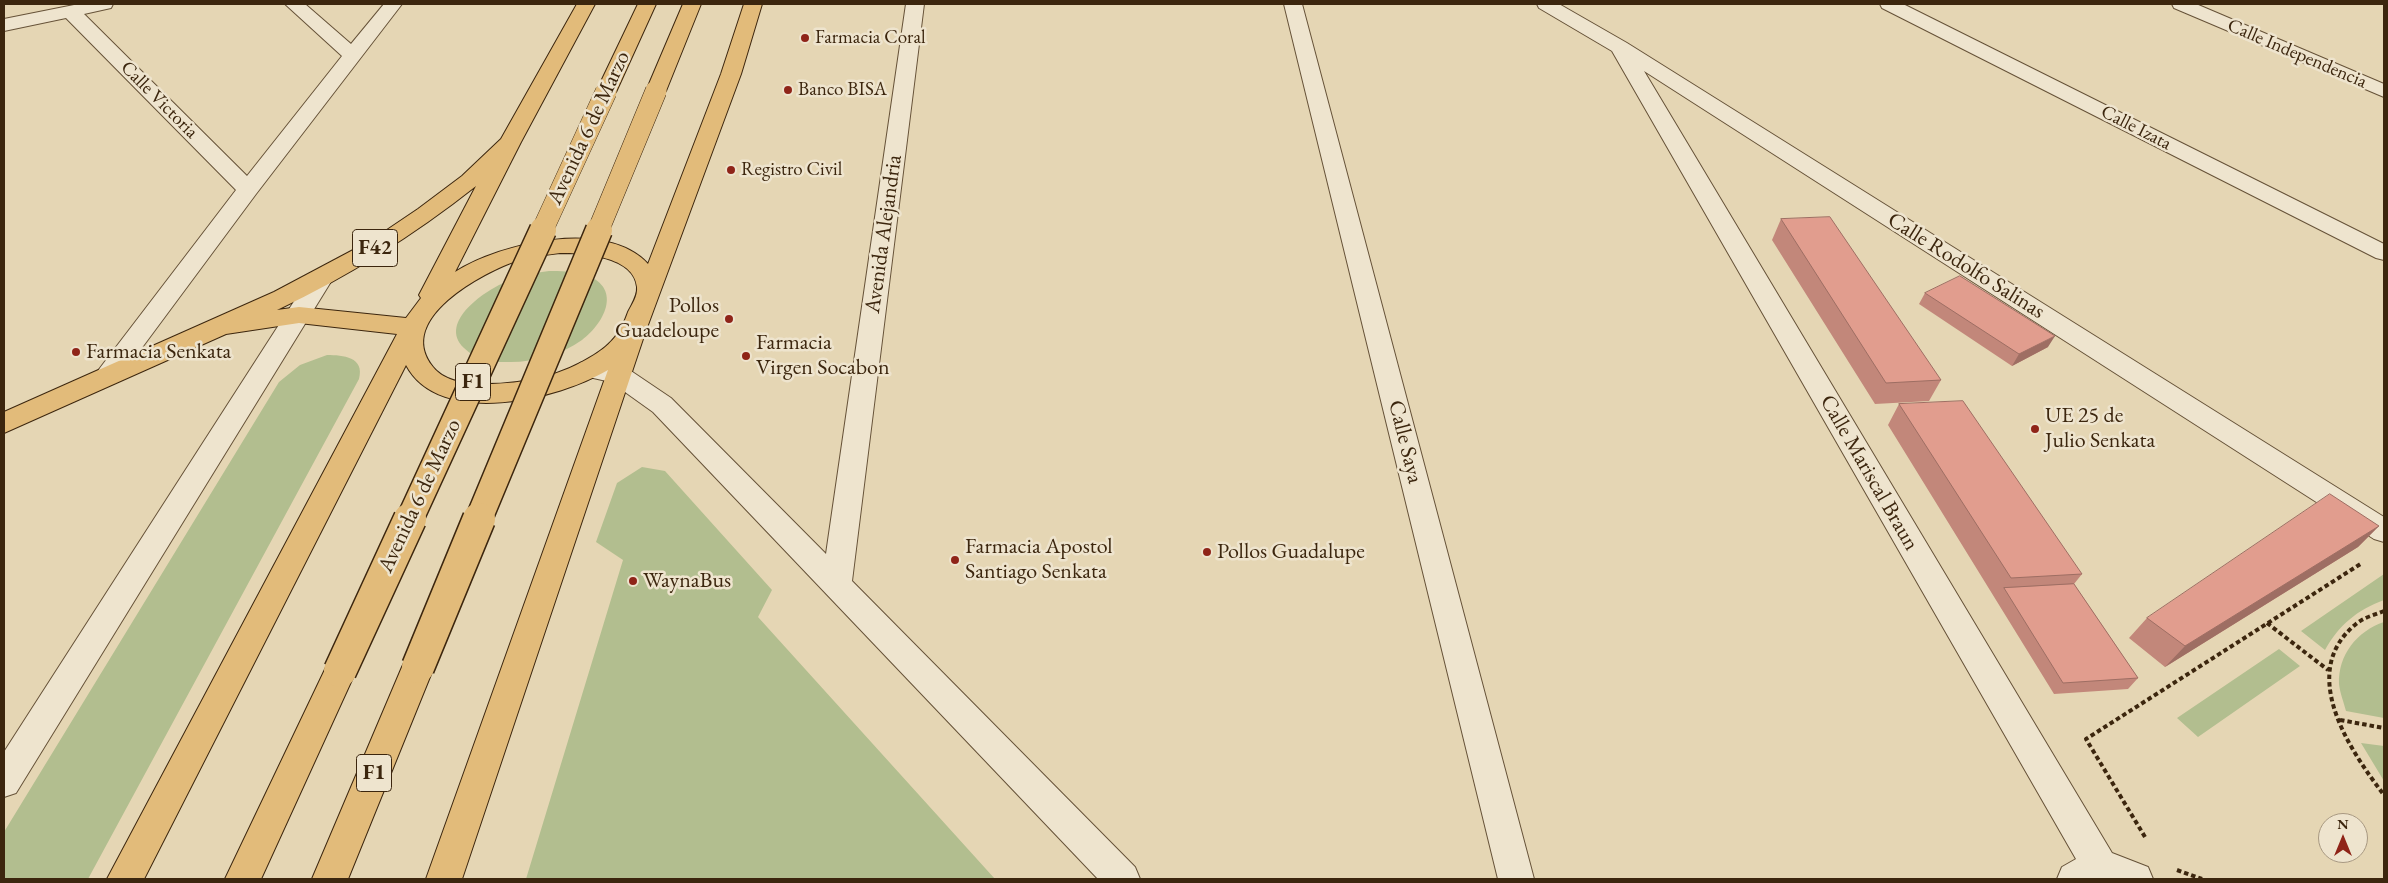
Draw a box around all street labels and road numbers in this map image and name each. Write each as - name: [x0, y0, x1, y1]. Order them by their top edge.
- street label: Calle Independencia: [2224, 14, 2370, 94]
- street label: Avenida 6 de Marzo: [542, 47, 636, 209]
- street label: Calle Victoria: [116, 57, 202, 143]
- street label: Calle Izata: [2097, 101, 2175, 155]
- street label: Avenida Alejandria: [860, 153, 908, 315]
- street label: Calle Rodolfo Salinas: [1883, 207, 2049, 325]
- road number: F42: [352, 230, 398, 266]
- road number: F1: [456, 364, 490, 401]
- street label: Calle Mariscal Braun: [1814, 391, 1924, 555]
- street label: Calle Saya: [1382, 398, 1428, 486]
- street label: Avenida 6 de Marzo: [373, 415, 467, 577]
- road number: F1: [356, 754, 392, 791]

